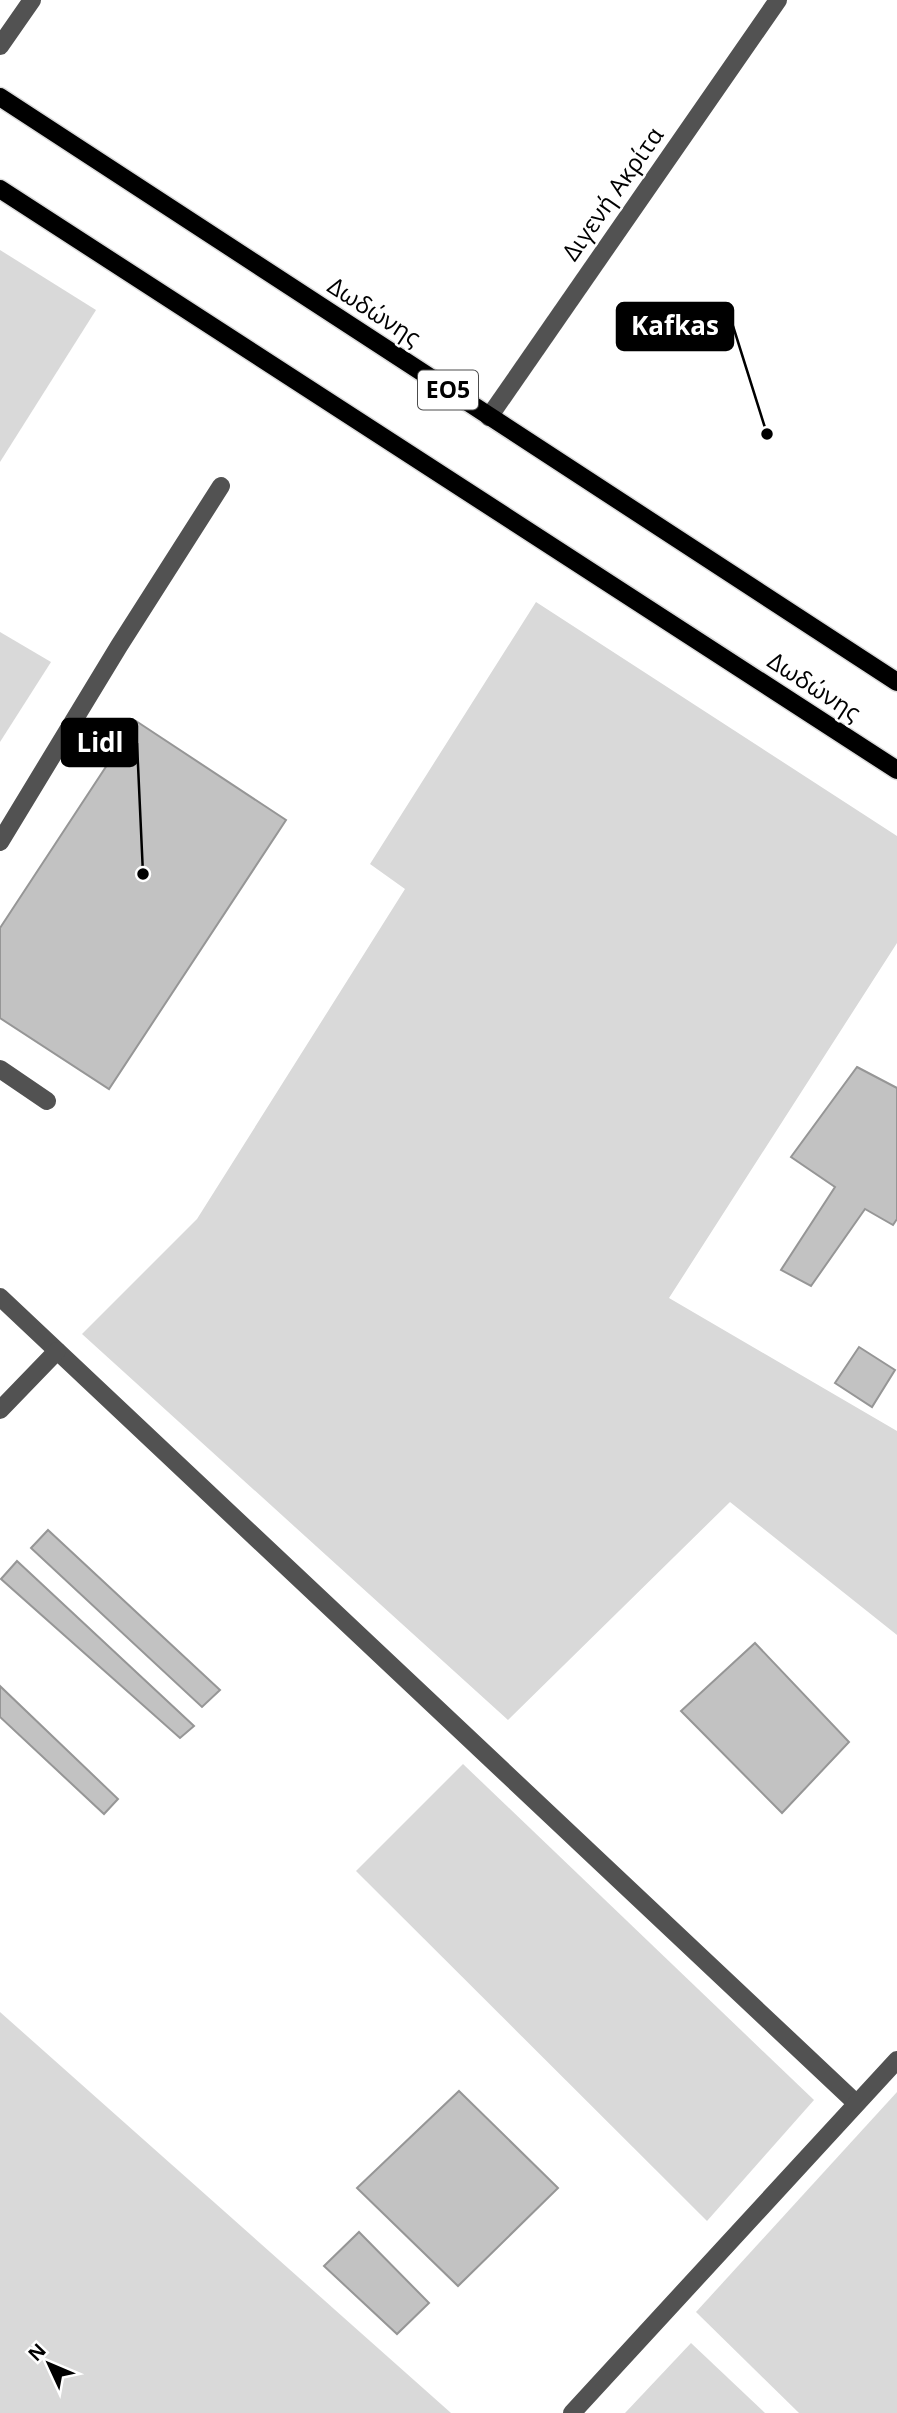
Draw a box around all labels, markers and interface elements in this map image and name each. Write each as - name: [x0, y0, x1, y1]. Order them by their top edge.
- street label: Διγενή Ακρίτα: [553, 119, 670, 267]
- street label: Δωδώνης: [322, 268, 428, 353]
- callout: Kafkas: [617, 303, 733, 350]
- text: Kafkas: [631, 307, 719, 343]
- road number: ΕΟ5: [418, 370, 478, 410]
- street label: Δωδώνης: [762, 643, 868, 728]
- callout: Lidl: [62, 719, 137, 766]
- text: Lidl: [76, 724, 124, 760]
- north arrow: [14, 2329, 84, 2399]
- text: N: [22, 2338, 51, 2367]

